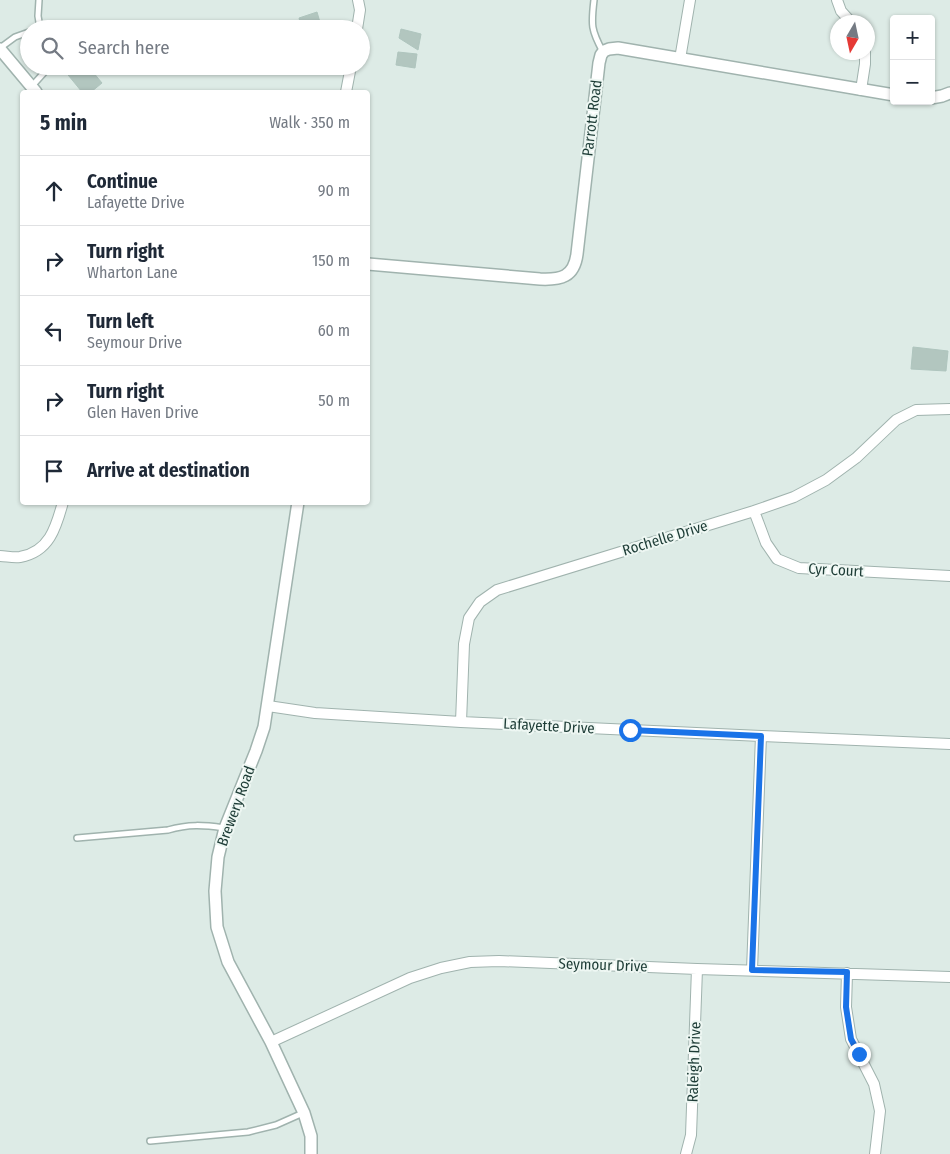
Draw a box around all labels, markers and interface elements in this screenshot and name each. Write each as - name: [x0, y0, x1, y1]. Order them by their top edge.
- north arrow: [830, 15, 875, 60]
- map controls: [890, 15, 935, 105]
- button: +: [890, 15, 935, 60]
- search box: [20, 20, 370, 75]
- icon: search: [38, 34, 66, 62]
- text: Search here: [78, 36, 170, 59]
- button: −: [890, 60, 935, 105]
- street label: Parrott Road: [578, 79, 606, 157]
- text: 5 min: [40, 110, 87, 136]
- text: Walk · 350 m: [269, 113, 350, 132]
- text: Continue: [87, 170, 158, 193]
- icon: ahead: [40, 177, 68, 205]
- text: 90 m: [318, 181, 350, 200]
- text: Lafayette Drive: [87, 193, 185, 212]
- text: Turn right: [87, 240, 164, 263]
- icon: right: [40, 247, 68, 275]
- text: 150 m: [312, 251, 350, 270]
- text: Wharton Lane: [87, 263, 178, 282]
- text: Turn left: [87, 310, 154, 333]
- icon: left: [40, 317, 68, 345]
- text: 60 m: [318, 321, 350, 340]
- text: Seymour Drive: [87, 333, 182, 352]
- text: Turn right: [87, 380, 164, 403]
- icon: right: [40, 387, 68, 415]
- text: 50 m: [318, 391, 350, 410]
- text: Glen Haven Drive: [87, 403, 199, 422]
- icon: arrive: [40, 457, 68, 485]
- text: Arrive at destination: [87, 459, 250, 482]
- street label: Rochelle Drive: [620, 517, 710, 559]
- street label: Cyr Court: [808, 560, 864, 580]
- street label: Lafayette Drive: [503, 715, 595, 737]
- route start: [619, 719, 642, 742]
- street label: Brewery Road: [213, 763, 259, 849]
- street label: Seymour Drive: [558, 954, 648, 976]
- street label: Raleigh Drive: [684, 1021, 704, 1103]
- route end: [848, 1043, 871, 1066]

